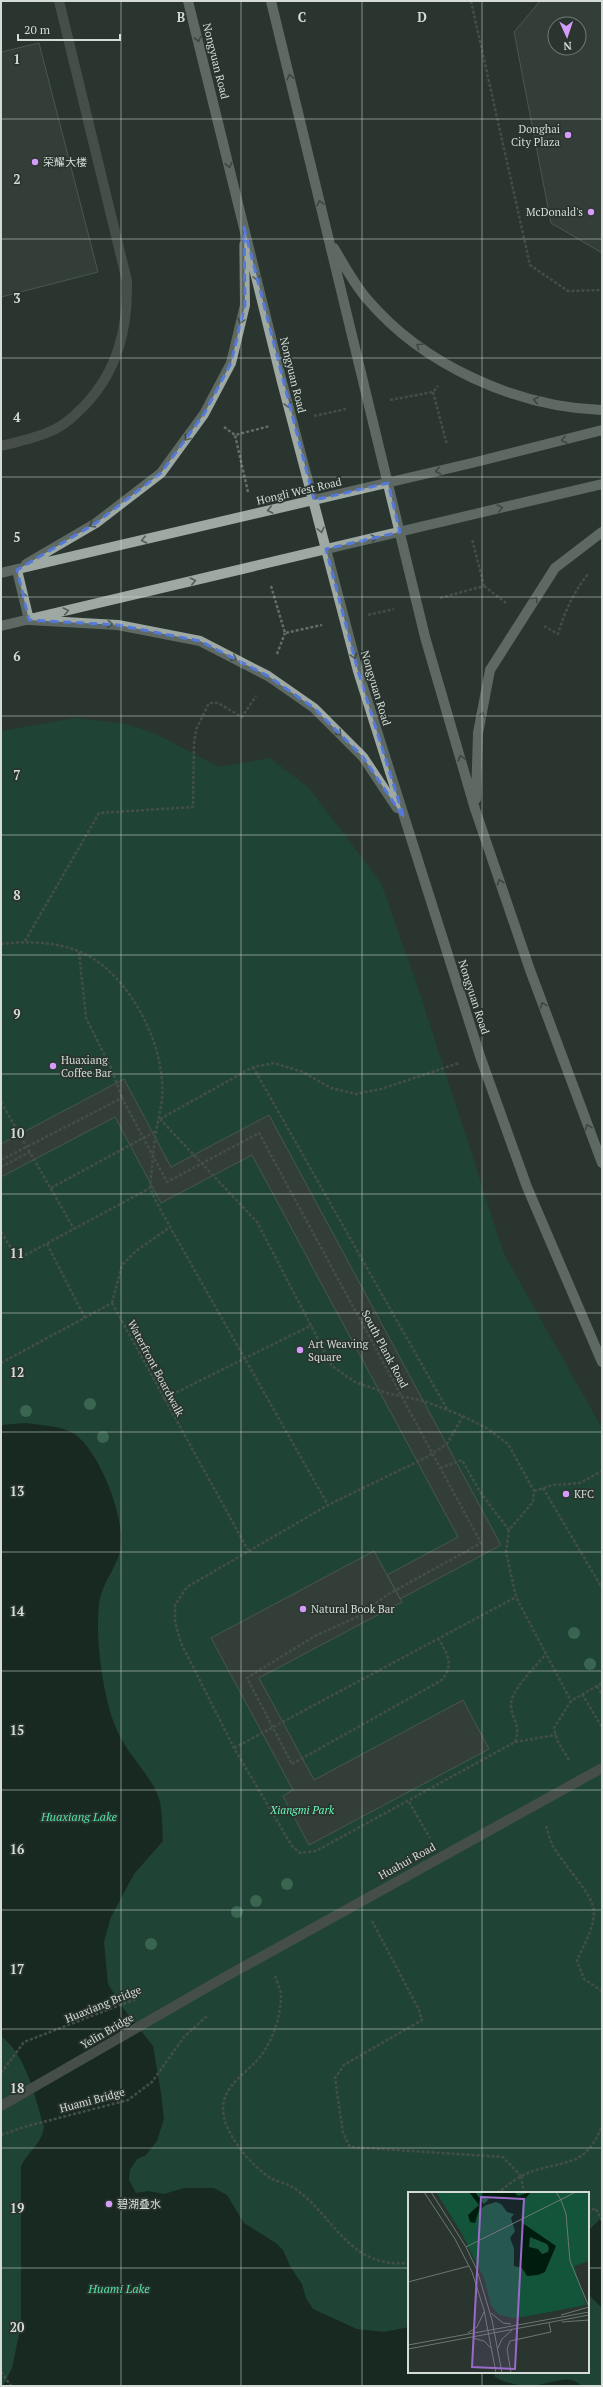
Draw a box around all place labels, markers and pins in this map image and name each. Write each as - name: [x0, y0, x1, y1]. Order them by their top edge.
- place label: Donghai City Plaza: [511, 122, 560, 149]
- marker: Donghai City Plaza: [563, 130, 573, 140]
- place label: 荣耀大楼: [43, 155, 87, 169]
- marker: 荣耀大楼: [30, 157, 40, 167]
- place label: McDonald's: [526, 205, 583, 219]
- marker: McDonald's: [586, 207, 596, 217]
- place label: Huaxiang Coffee Bar: [61, 1053, 112, 1080]
- marker: Huaxiang Coffee Bar: [48, 1061, 58, 1071]
- place label: Art Weaving Square: [308, 1337, 369, 1364]
- marker: Art Weaving Square: [295, 1345, 305, 1355]
- place label: KFC: [574, 1487, 594, 1501]
- marker: KFC: [561, 1489, 571, 1499]
- place label: Natural Book Bar: [311, 1602, 395, 1616]
- marker: Natural Book Bar: [298, 1604, 308, 1614]
- place label: 碧湖叠水: [117, 2197, 161, 2211]
- marker: 碧湖叠水: [104, 2199, 114, 2209]

